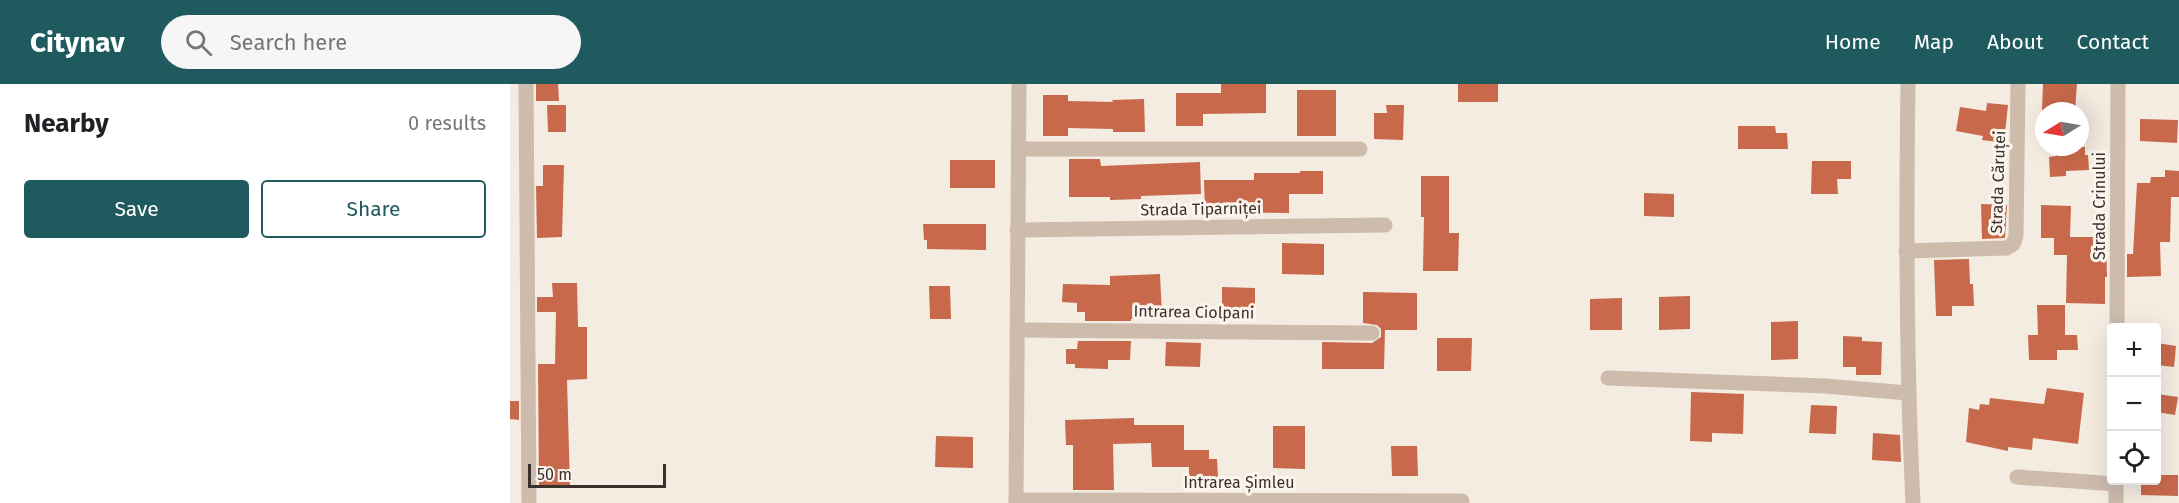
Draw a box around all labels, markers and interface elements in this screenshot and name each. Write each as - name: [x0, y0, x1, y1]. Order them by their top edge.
- search box: [161, 15, 581, 69]
- text: Citynav: [30, 26, 125, 59]
- icon: search: [182, 26, 215, 59]
- text: Search here: [230, 29, 347, 56]
- text: Home: [1825, 29, 1881, 55]
- text: Map: [1914, 29, 1954, 55]
- text: About: [1987, 29, 2044, 55]
- text: Contact: [2077, 29, 2149, 55]
- north arrow: [2035, 102, 2089, 156]
- text: Nearby: [24, 108, 109, 139]
- text: 0 results: [408, 111, 486, 135]
- street label: Strada Căruței: [1987, 130, 2010, 234]
- street label: Strada Crinului: [2090, 152, 2109, 260]
- button: Save: [24, 180, 249, 238]
- button: Share: [261, 180, 486, 238]
- street label: Strada Tiparniței: [1140, 198, 1262, 221]
- street label: Intrarea Ciolpani: [1133, 301, 1255, 323]
- map controls: [2107, 323, 2161, 485]
- button: +: [2107, 323, 2161, 377]
- button: −: [2107, 377, 2161, 431]
- button: locate: [2107, 431, 2161, 485]
- scale bar: [528, 461, 666, 488]
- text: 50 m: [537, 465, 572, 484]
- street label: Intrarea Șimleu: [1184, 473, 1294, 493]

